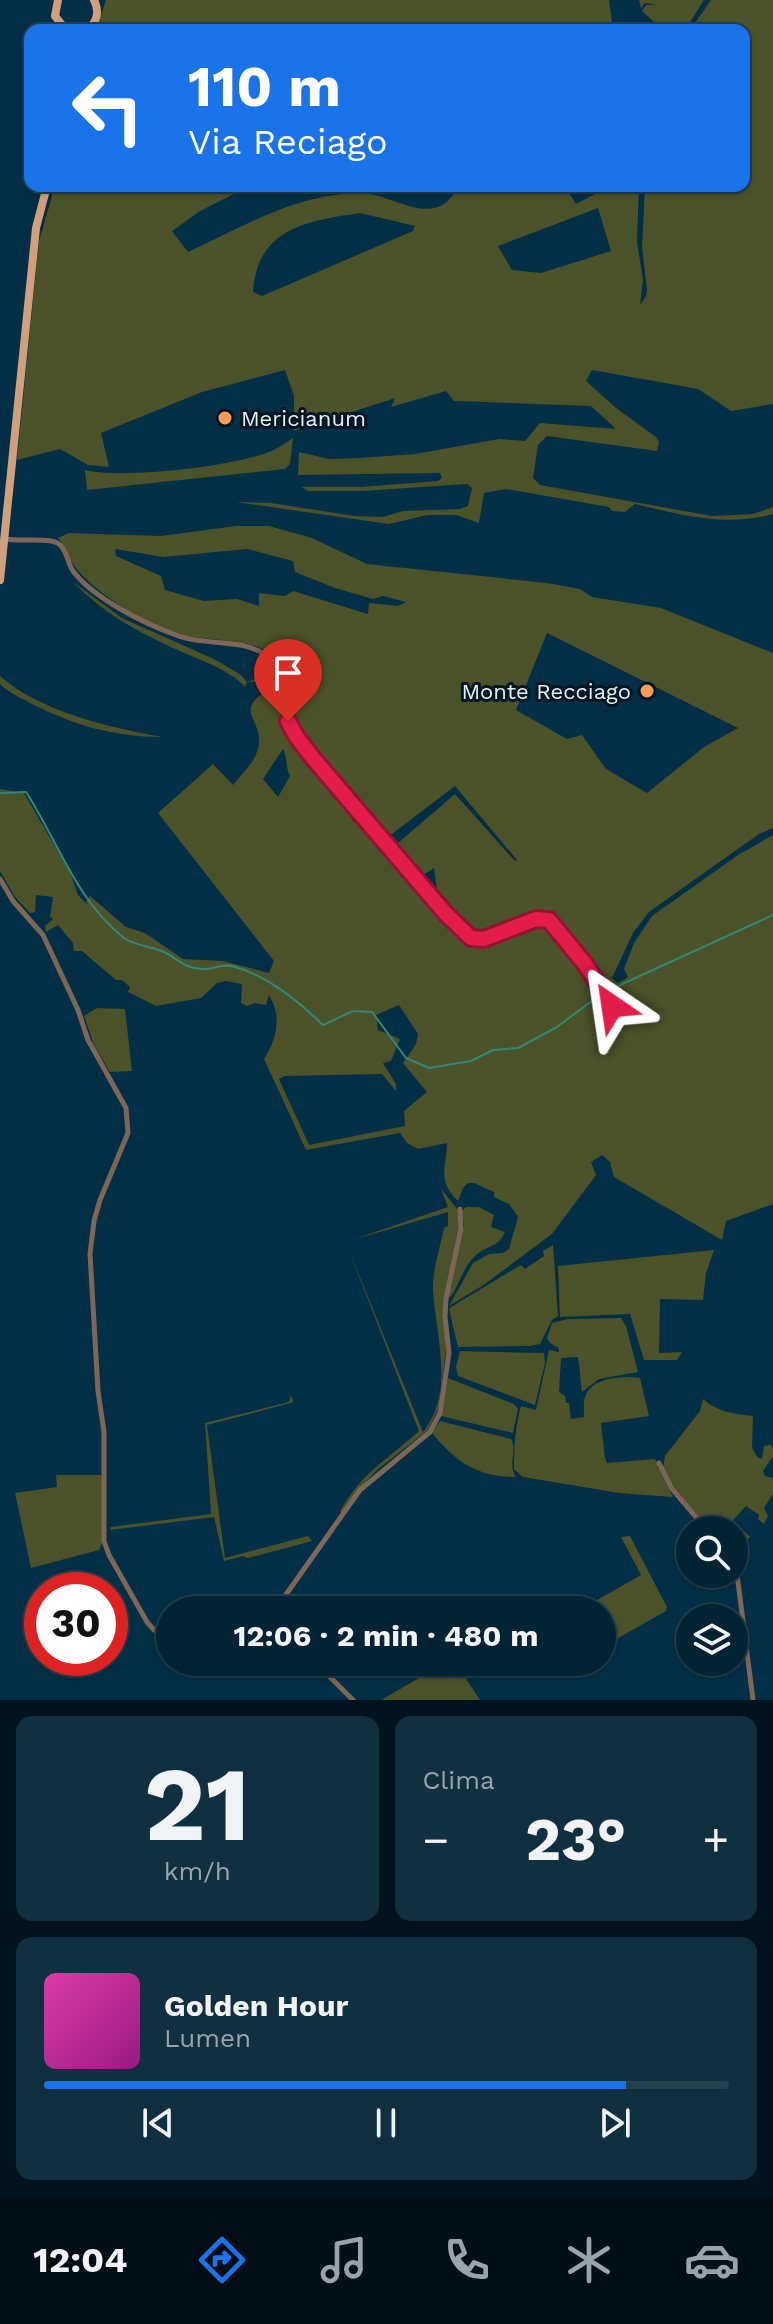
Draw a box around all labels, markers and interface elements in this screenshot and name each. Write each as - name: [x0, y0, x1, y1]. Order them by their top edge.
- text: 110 m: [188, 54, 341, 120]
- icon: left: [56, 56, 160, 160]
- text: Via Reciago: [188, 121, 388, 163]
- place label: Mericianum: [241, 406, 366, 431]
- marker: Mericianum: [216, 409, 234, 427]
- pin: [254, 639, 322, 721]
- icon: arrive: [266, 651, 310, 695]
- place label: Monte Recciago: [462, 679, 631, 704]
- marker: Monte Recciago: [638, 682, 656, 700]
- position arrow: [570, 964, 654, 1048]
- map controls: [676, 1516, 748, 1676]
- button: search: [676, 1516, 748, 1588]
- speed limit sign: 30: [24, 1572, 128, 1676]
- button: layers: [676, 1604, 748, 1676]
- text: 12:06 · 2 min · 480 m: [234, 1618, 538, 1653]
- text: 21: [144, 1743, 251, 1865]
- text: Clima: [423, 1765, 495, 1795]
- text: 23°: [525, 1804, 626, 1875]
- text: −: [423, 1814, 449, 1866]
- text: +: [702, 1814, 729, 1866]
- text: km/h: [164, 1856, 231, 1886]
- text: Golden Hour: [164, 1988, 348, 2023]
- text: Lumen: [164, 2023, 251, 2053]
- icon: previous: [136, 2101, 180, 2145]
- icon: pause: [364, 2101, 408, 2145]
- icon: next: [593, 2101, 637, 2145]
- icon: directions: [194, 2232, 250, 2288]
- icon: music: [316, 2232, 372, 2288]
- icon: phone: [439, 2232, 495, 2288]
- icon: climate: [561, 2232, 617, 2288]
- icon: car: [684, 2232, 740, 2288]
- text: 12:04: [33, 2239, 128, 2281]

